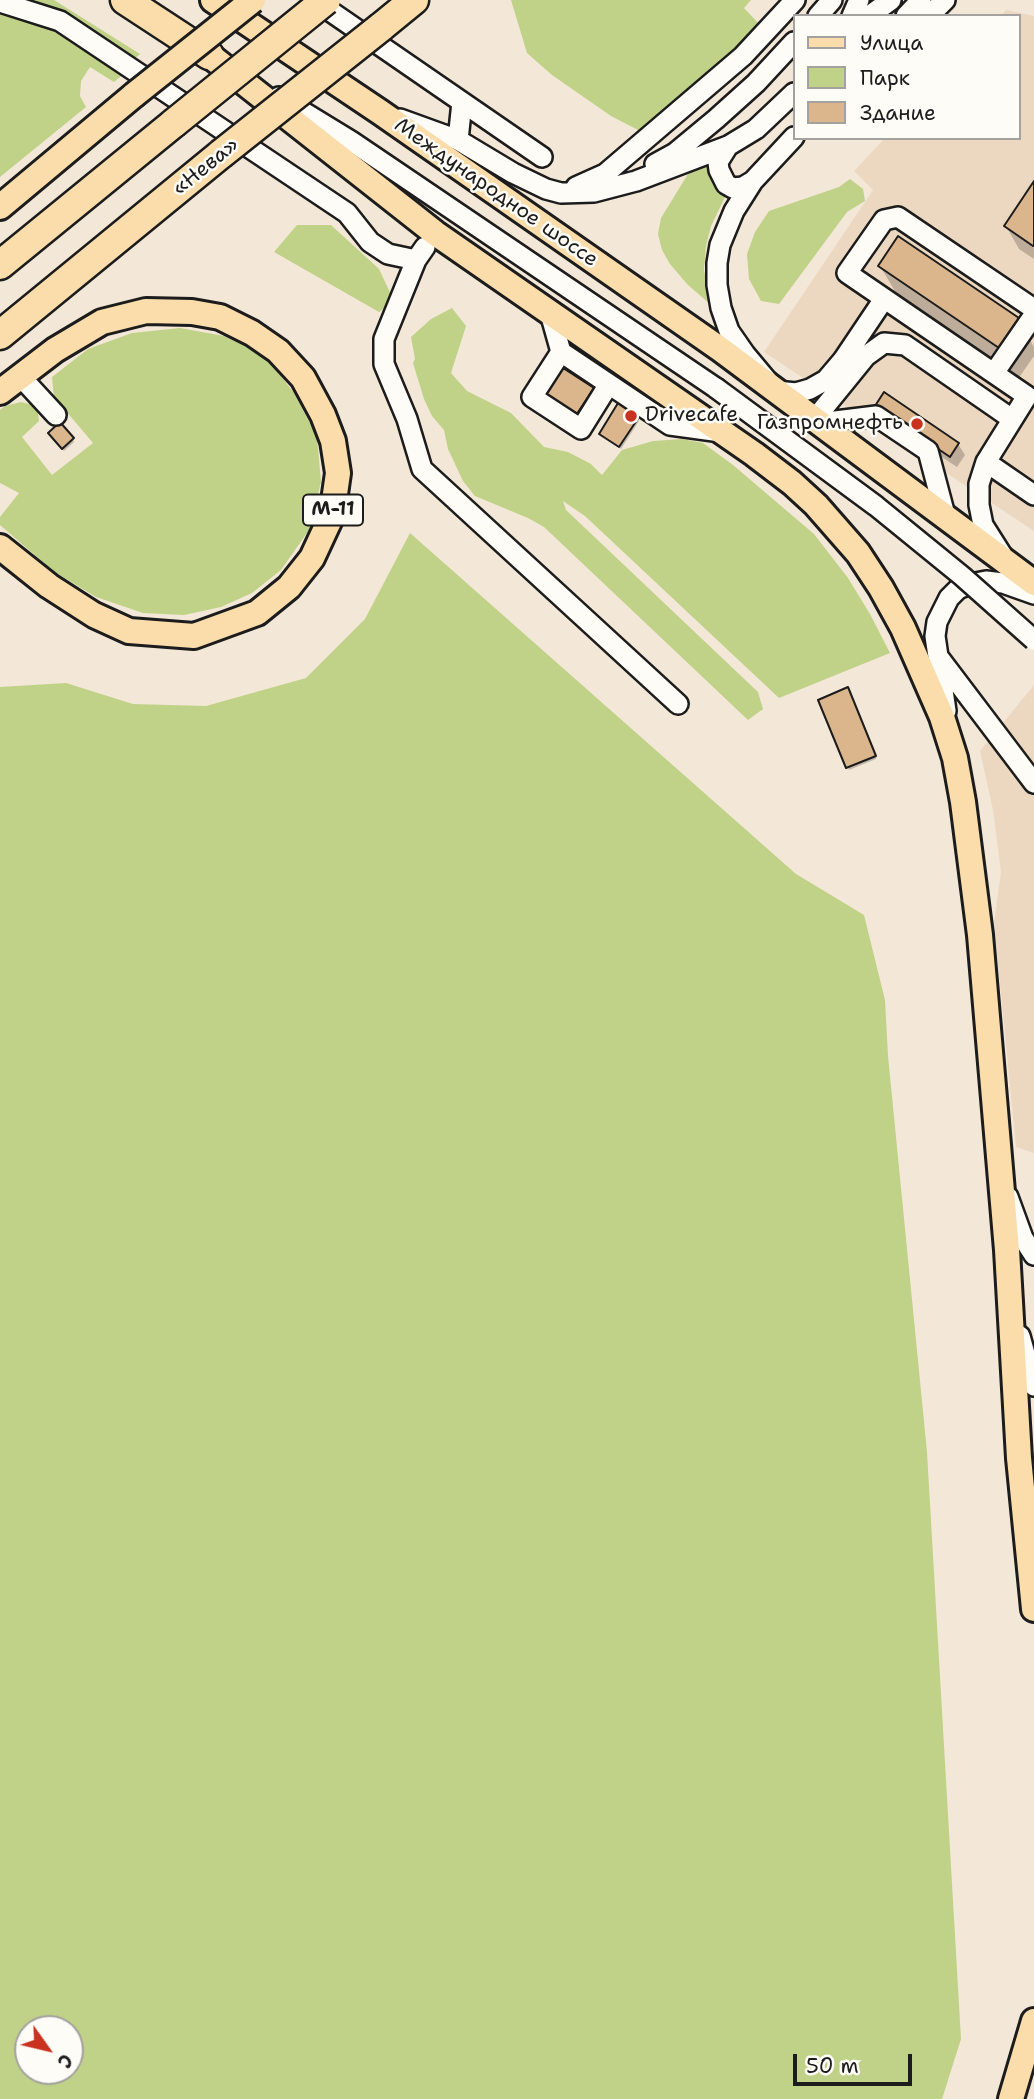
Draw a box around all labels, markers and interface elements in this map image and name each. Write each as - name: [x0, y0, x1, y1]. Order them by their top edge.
- legend: [792, 14, 1020, 140]
- text: Улица: [860, 29, 923, 57]
- text: Парк: [860, 64, 910, 92]
- text: Здание: [860, 99, 936, 127]
- street label: Международное шоссе: [389, 113, 603, 273]
- street label: «Нева»: [168, 133, 244, 201]
- place label: Drivecafe: [645, 403, 738, 429]
- marker: Drivecafe: [623, 408, 639, 424]
- place label: Газпромнефть: [757, 411, 903, 437]
- marker: Газпромнефть: [909, 416, 925, 432]
- road number: М-11: [303, 495, 363, 526]
- north arrow: [14, 2015, 84, 2085]
- scale bar: [796, 2039, 915, 2084]
- text: С: [52, 2049, 79, 2073]
- text: 50 m: [806, 2052, 859, 2080]

